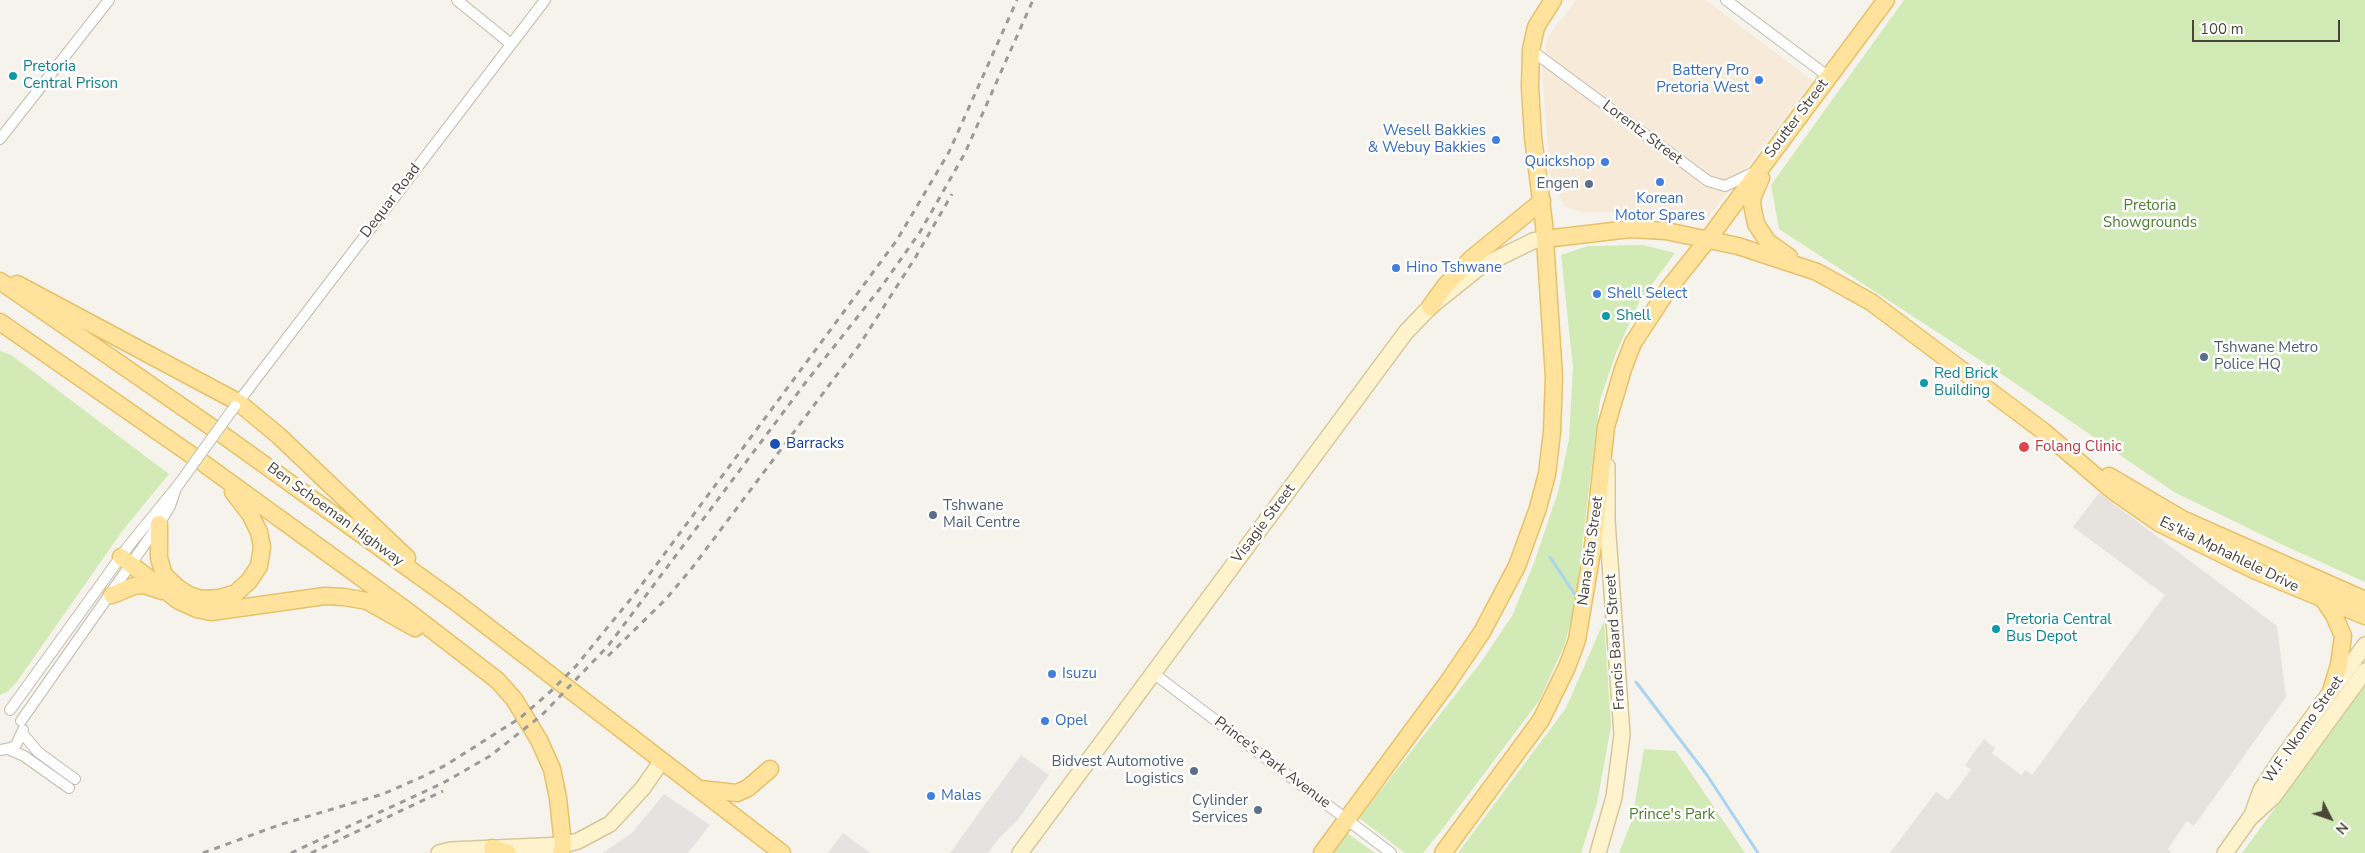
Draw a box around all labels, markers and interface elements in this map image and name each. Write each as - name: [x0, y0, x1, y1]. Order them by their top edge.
- scale bar: [2195, 10, 2342, 42]
- text: 100 m: [2200, 19, 2244, 39]
- place label: Pretoria Central Prison: [23, 58, 118, 93]
- place label: Battery Pro Pretoria West: [1656, 62, 1749, 97]
- marker: Pretoria Central Prison: [7, 70, 19, 82]
- marker: Battery Pro Pretoria West: [1753, 74, 1765, 86]
- street label: Soutter Street: [1761, 76, 1833, 162]
- street label: Lorentz Street: [1599, 97, 1685, 169]
- place label: Wesell Bakkies & Webuy Bakkies: [1368, 122, 1486, 157]
- marker: Wesell Bakkies & Webuy Bakkies: [1490, 134, 1502, 146]
- place label: Quickshop: [1524, 153, 1595, 171]
- marker: Quickshop: [1599, 156, 1611, 168]
- street label: Dequar Road: [357, 160, 425, 242]
- place label: Engen: [1536, 175, 1579, 193]
- marker: Korean Motor Spares: [1654, 176, 1666, 188]
- marker: Engen: [1583, 178, 1595, 190]
- place label: Korean Motor Spares: [1615, 190, 1705, 225]
- park label: Pretoria Showgrounds: [2103, 197, 2197, 232]
- place label: Hino Tshwane: [1406, 259, 1502, 277]
- marker: Hino Tshwane: [1390, 262, 1402, 274]
- place label: Shell Select: [1607, 285, 1687, 303]
- marker: Shell Select: [1591, 288, 1603, 300]
- place label: Shell: [1616, 307, 1651, 325]
- marker: Shell: [1600, 310, 1612, 322]
- place label: Tshwane Metro Police HQ: [2214, 339, 2318, 374]
- marker: Tshwane Metro Police HQ: [2198, 351, 2210, 363]
- place label: Red Brick Building: [1934, 365, 1998, 400]
- marker: Red Brick Building: [1918, 377, 1930, 389]
- place label: Barracks: [786, 435, 844, 453]
- marker: Barracks: [768, 437, 782, 451]
- place label: Folang Clinic: [2035, 438, 2122, 456]
- marker: Folang Clinic: [2017, 440, 2031, 454]
- street label: Ben Schoeman Highway: [263, 459, 407, 571]
- street label: Visagie Street: [1229, 481, 1299, 567]
- street label: Nana Sita Street: [1574, 495, 1608, 607]
- place label: Tshwane Mail Centre: [943, 497, 1020, 532]
- marker: Tshwane Mail Centre: [927, 509, 939, 521]
- street label: Es'kia Mphahlele Drive: [2156, 513, 2302, 597]
- street label: Francis Baard Street: [1602, 573, 1630, 711]
- place label: Pretoria Central Bus Depot: [2006, 611, 2112, 646]
- marker: Pretoria Central Bus Depot: [1990, 623, 2002, 635]
- place label: Isuzu: [1062, 665, 1097, 683]
- marker: Isuzu: [1046, 668, 1058, 680]
- street label: W.F. Nkomo Street: [2260, 673, 2348, 787]
- place label: Opel: [1055, 712, 1088, 730]
- street label: Prince's Park Avenue: [1210, 713, 1334, 813]
- marker: Opel: [1039, 715, 1051, 727]
- place label: Bidvest Automotive Logistics: [1052, 753, 1184, 788]
- marker: Bidvest Automotive Logistics: [1188, 765, 1200, 777]
- place label: Malas: [941, 787, 981, 805]
- marker: Malas: [925, 790, 937, 802]
- place label: Cylinder Services: [1192, 792, 1248, 827]
- north arrow: [2305, 793, 2355, 843]
- marker: Cylinder Services: [1252, 804, 1264, 816]
- park label: Prince's Park: [1629, 806, 1715, 824]
- text: N: [2331, 818, 2352, 838]

